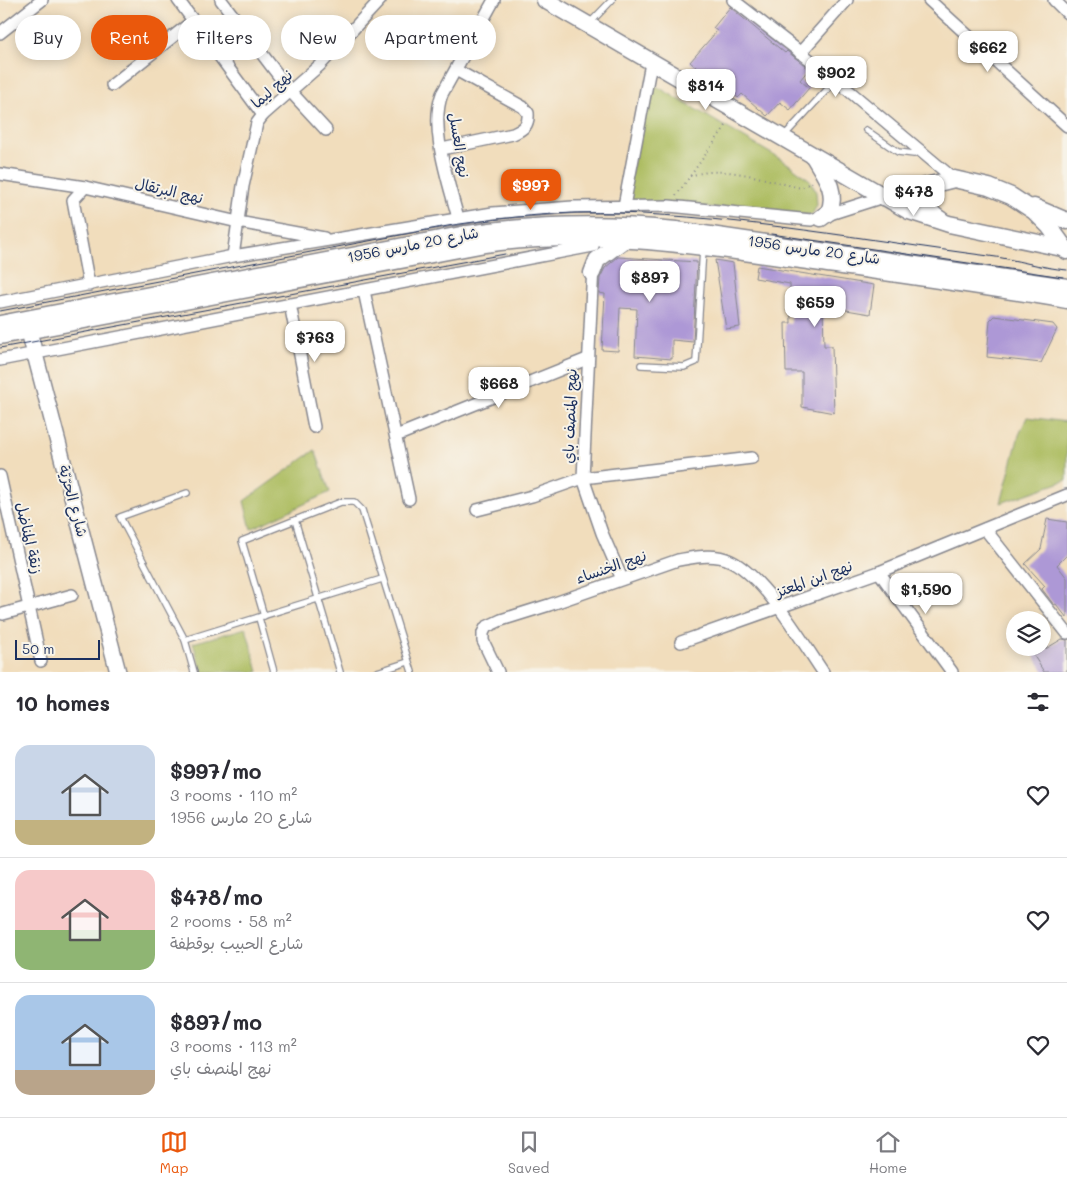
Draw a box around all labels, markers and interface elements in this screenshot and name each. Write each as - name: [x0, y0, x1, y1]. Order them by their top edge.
- chip: Buy: [15, 15, 81, 60]
- chip: Rent: [91, 15, 168, 60]
- chip: Filters: [178, 15, 271, 60]
- chip: New: [281, 15, 355, 60]
- chip: Apartment: [365, 15, 496, 60]
- pin: $662: [958, 30, 1018, 73]
- text: $662: [969, 36, 1007, 57]
- pin: $902: [806, 56, 866, 98]
- text: $902: [817, 61, 855, 82]
- street label: نهج ليما: [246, 64, 297, 113]
- pin: $814: [676, 68, 736, 111]
- text: $814: [687, 74, 725, 95]
- street label: نهج العسل: [444, 111, 475, 179]
- pin: $997: [501, 168, 561, 211]
- street label: نهج البرتقال: [133, 172, 205, 209]
- text: $997: [512, 174, 550, 195]
- pin: $478: [884, 174, 944, 217]
- text: $478: [895, 180, 933, 201]
- street label: شارع 20 مارس 1956: [345, 221, 480, 268]
- street label: شارع 20 مارس 1956: [747, 230, 882, 269]
- pin: $897: [620, 260, 680, 303]
- text: $897: [631, 266, 669, 287]
- pin: $659: [785, 286, 845, 328]
- text: $659: [796, 291, 834, 312]
- pin: $763: [285, 320, 345, 363]
- text: $763: [296, 326, 334, 347]
- pin: $668: [469, 366, 529, 409]
- street label: نهج المنصف باي: [557, 368, 583, 464]
- text: $668: [479, 372, 519, 393]
- street label: شارع الحرّيّة: [54, 462, 93, 539]
- street label: زنقة المناضل: [12, 500, 48, 576]
- street label: نهج الخنساء: [572, 545, 649, 588]
- street label: نهج ابن المعتز: [771, 555, 855, 603]
- pin: $1,590: [885, 572, 967, 615]
- text: $1,590: [900, 578, 952, 599]
- map controls: [1006, 611, 1051, 656]
- button: layers: [1006, 611, 1051, 656]
- scale bar: [15, 637, 100, 660]
- text: 50 m: [22, 639, 54, 658]
- icon: filters: [1024, 688, 1052, 716]
- text: 10 homes: [15, 689, 110, 716]
- text: $997/mo: [170, 757, 262, 784]
- icon: home: [55, 765, 115, 825]
- icon: heart: [1024, 781, 1052, 809]
- text: 3 rooms · 110 m²: [170, 784, 297, 805]
- text: شارع 20 مارس 1956: [170, 806, 312, 827]
- text: $478/mo: [170, 883, 263, 910]
- icon: home: [55, 890, 115, 950]
- icon: heart: [1024, 906, 1052, 934]
- text: 2 rooms · 58 m²: [170, 910, 292, 931]
- text: شارع الحبيب بوقطفة: [170, 932, 303, 953]
- text: $897/mo: [170, 1008, 262, 1035]
- icon: home: [55, 1015, 115, 1075]
- icon: heart: [1024, 1031, 1052, 1059]
- text: 3 rooms · 113 m²: [170, 1035, 297, 1056]
- text: نهج المنصف باي: [170, 1057, 271, 1078]
- tab: Map: [160, 1128, 188, 1177]
- tab: Saved: [508, 1128, 549, 1177]
- tab: Home: [869, 1128, 907, 1177]

